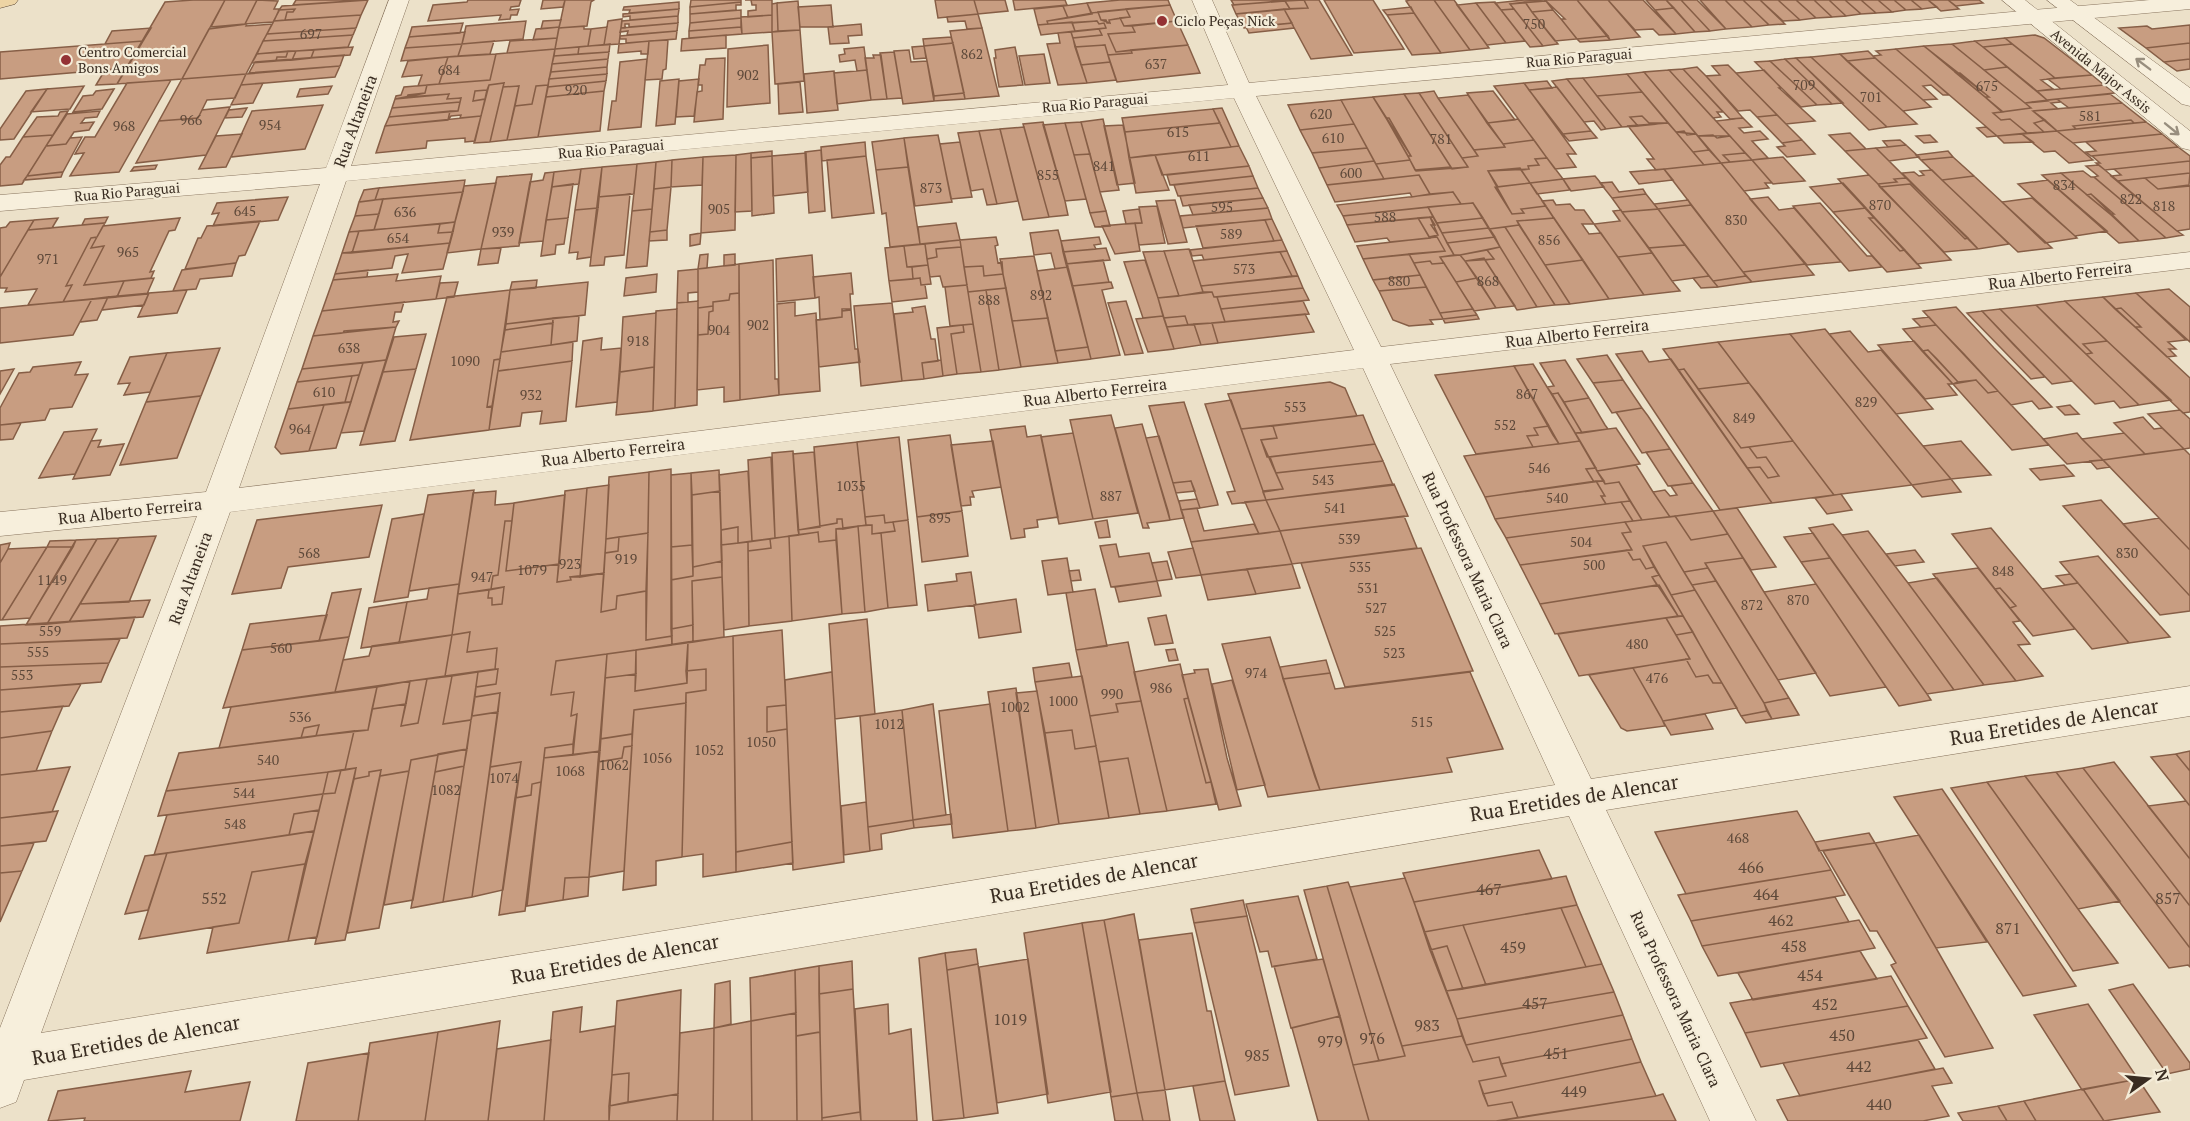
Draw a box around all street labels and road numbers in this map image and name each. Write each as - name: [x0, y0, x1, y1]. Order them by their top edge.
- street label: Avenida Major Assis: [2047, 24, 2156, 117]
- street label: Rua Rio Paraguai: [1525, 43, 1633, 72]
- street label: Rua Altaneira: [328, 71, 382, 171]
- street label: Rua Rio Paraguai: [1041, 88, 1149, 117]
- street label: Rua Rio Paraguai: [557, 134, 665, 163]
- street label: Rua Rio Paraguai: [73, 177, 181, 206]
- street label: Rua Alberto Ferreira: [1987, 255, 2133, 295]
- street label: Rua Alberto Ferreira: [1504, 313, 1650, 353]
- street label: Rua Alberto Ferreira: [1022, 372, 1168, 412]
- street label: Rua Alberto Ferreira: [540, 432, 686, 472]
- street label: Rua Professora Maria Clara: [1417, 468, 1519, 652]
- street label: Rua Alberto Ferreira: [57, 493, 203, 529]
- street label: Rua Altaneira: [163, 528, 217, 628]
- street label: Rua Eretides de Alencar: [1948, 692, 2161, 751]
- street label: Rua Eretides de Alencar: [1468, 768, 1681, 827]
- street label: Rua Eretides de Alencar: [988, 846, 1200, 909]
- street label: Rua Professora Maria Clara: [1625, 907, 1727, 1091]
- street label: Rua Eretides de Alencar: [509, 927, 721, 990]
- street label: Rua Eretides de Alencar: [30, 1008, 242, 1071]

